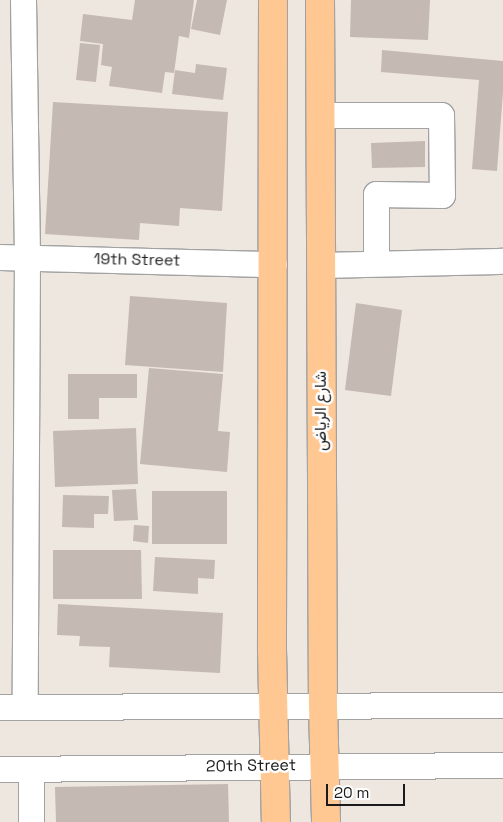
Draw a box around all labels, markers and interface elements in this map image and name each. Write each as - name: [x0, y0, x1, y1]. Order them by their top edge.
- street label: 19th Street: [94, 250, 180, 270]
- street label: شارع الرياض: [311, 371, 331, 451]
- street label: 20th Street: [206, 756, 296, 776]
- scale bar: [328, 774, 407, 806]
- text: 20 m: [334, 783, 369, 802]

